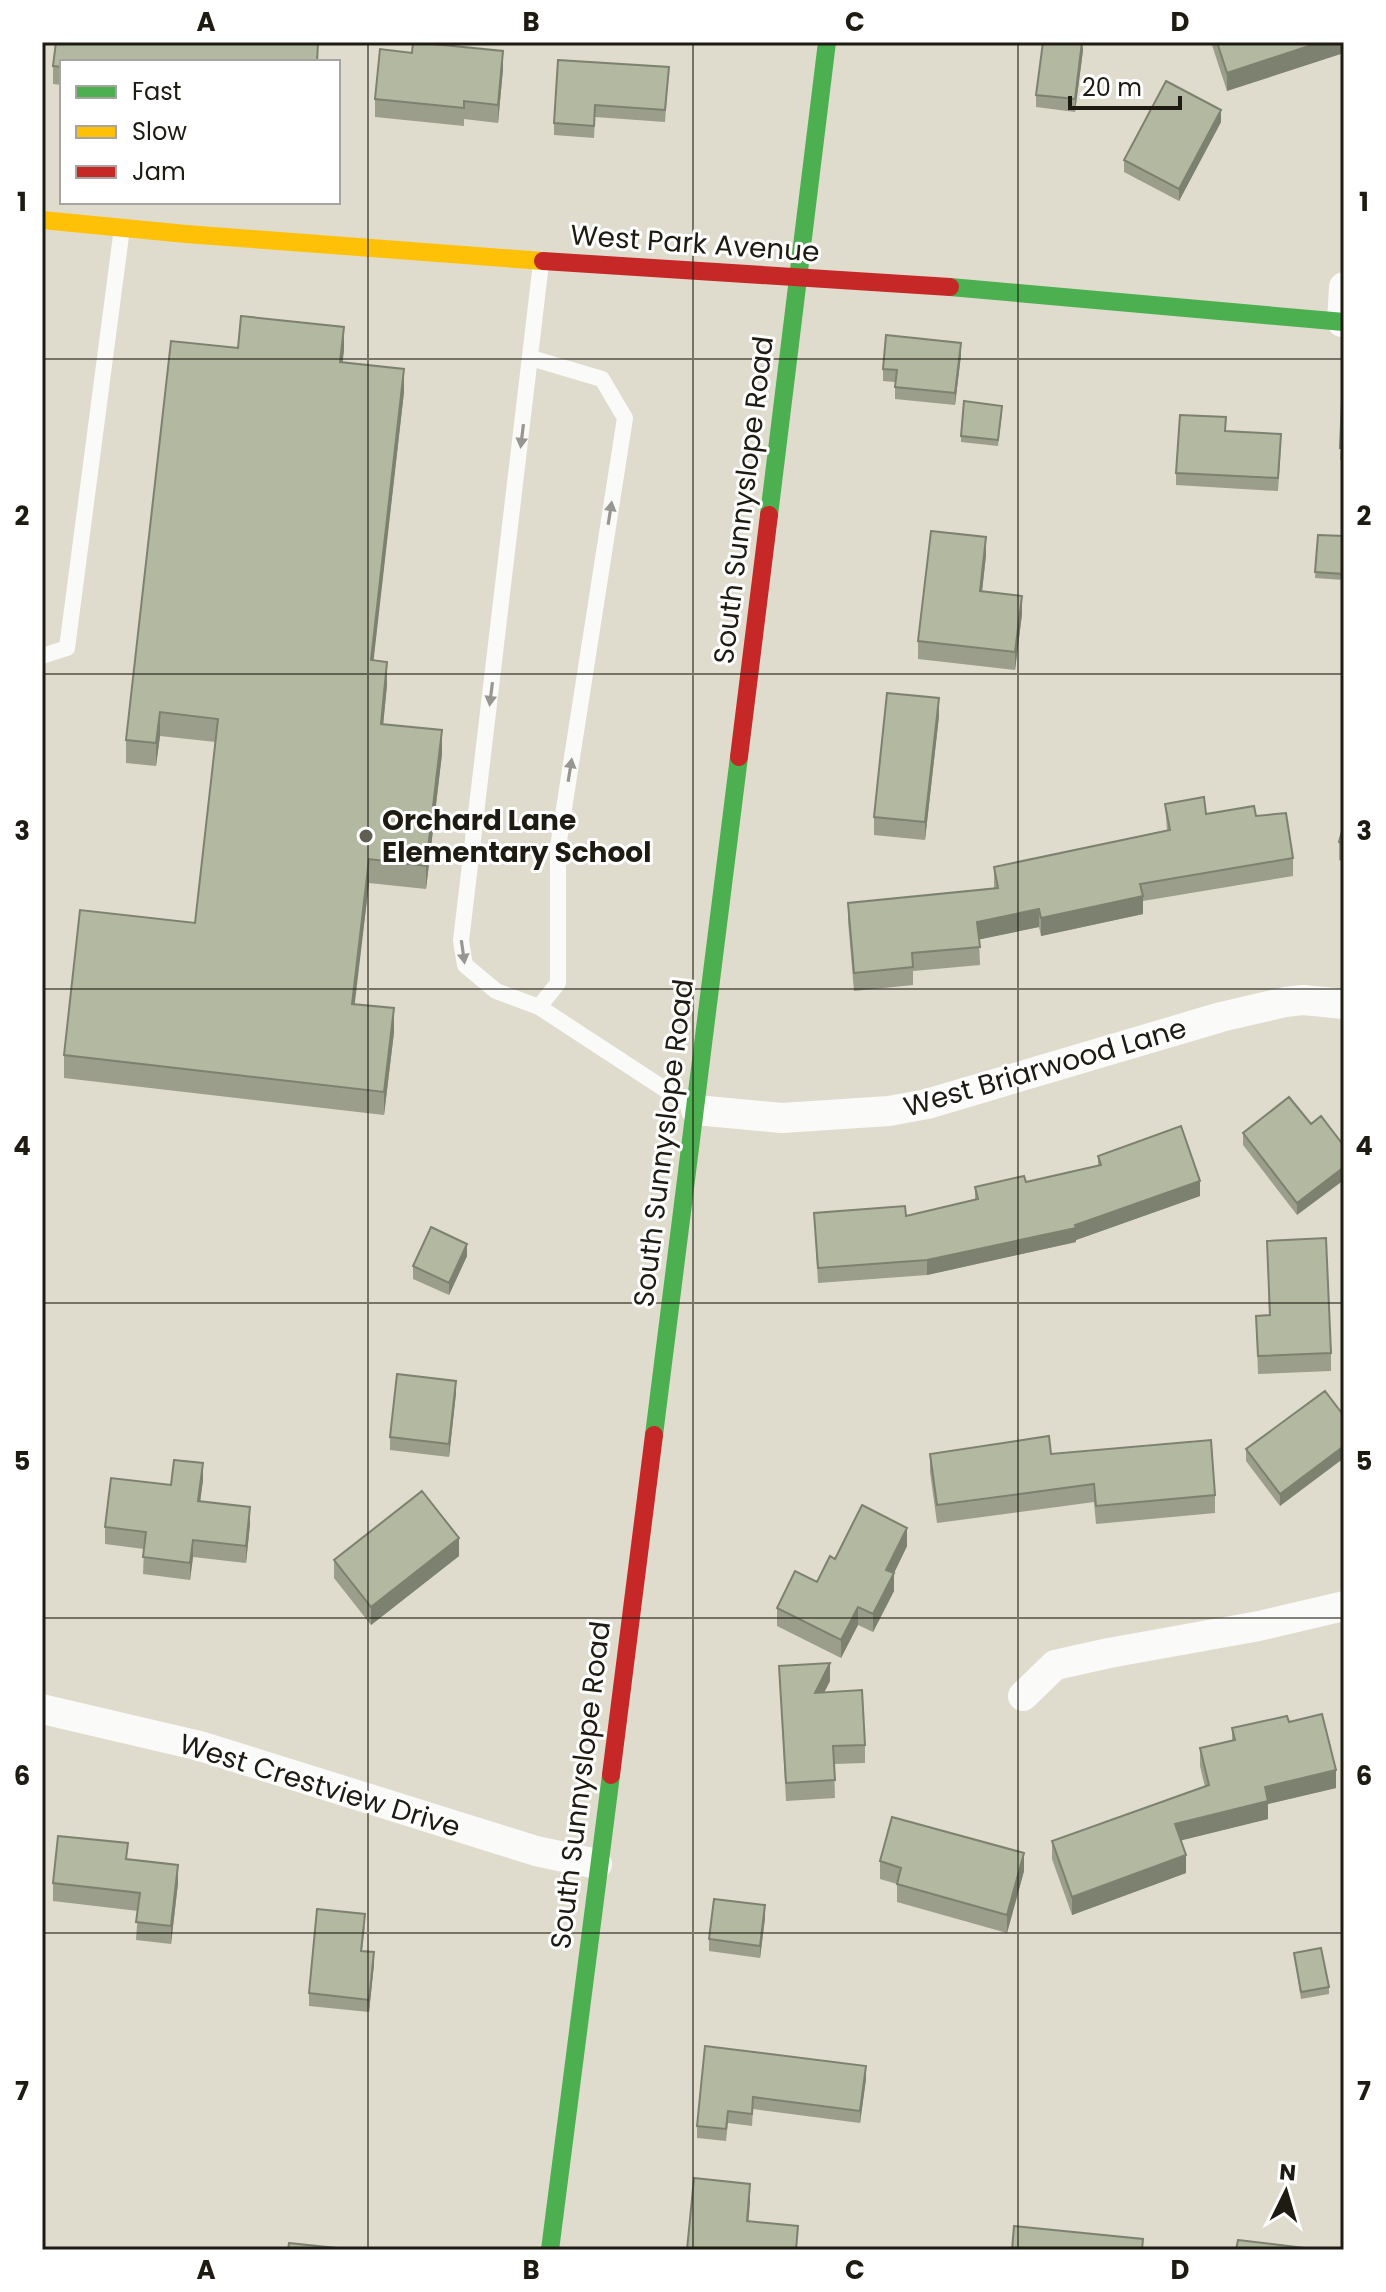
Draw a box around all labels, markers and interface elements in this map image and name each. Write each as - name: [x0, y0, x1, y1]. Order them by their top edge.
- text: A: [196, 4, 216, 40]
- text: B: [522, 4, 540, 40]
- text: C: [845, 4, 865, 40]
- text: D: [1171, 4, 1190, 40]
- legend: [60, 60, 340, 204]
- scale bar: [1070, 60, 1180, 110]
- text: 20 m: [1082, 71, 1142, 104]
- text: Fast: [132, 75, 182, 108]
- text: Slow: [132, 115, 187, 148]
- text: Jam: [132, 155, 186, 188]
- text: 1: [17, 184, 27, 220]
- text: 1: [1359, 184, 1369, 220]
- street label: West Park Avenue: [569, 215, 821, 272]
- street label: South Sunnyslope Road: [704, 334, 783, 666]
- one-way arrow: [515, 424, 528, 449]
- text: 2: [15, 498, 30, 534]
- text: 2: [1357, 498, 1372, 534]
- one-way arrow: [604, 500, 617, 525]
- one-way arrow: [484, 682, 497, 707]
- one-way arrow: [564, 757, 576, 782]
- place label: Orchard Lane Elementary School: [382, 801, 651, 872]
- text: 3: [14, 813, 30, 849]
- text: 3: [1356, 813, 1372, 849]
- marker: Orchard Lane Elementary School: [357, 827, 375, 845]
- one-way arrow: [457, 940, 470, 965]
- street label: South Sunnyslope Road: [624, 977, 703, 1309]
- street label: West Briarwood Lane: [899, 1008, 1191, 1127]
- text: 4: [13, 1128, 31, 1164]
- text: 4: [1355, 1128, 1373, 1164]
- text: 5: [14, 1443, 30, 1479]
- text: 5: [1356, 1443, 1372, 1479]
- street label: South Sunnyslope Road: [541, 1619, 620, 1951]
- street label: West Crestview Drive: [175, 1724, 465, 1847]
- text: 6: [14, 1758, 30, 1794]
- text: 6: [1356, 1758, 1372, 1794]
- text: 7: [15, 2073, 29, 2109]
- text: 7: [1357, 2073, 1371, 2109]
- north arrow: [1246, 2152, 1326, 2232]
- text: N: [1278, 2156, 1297, 2189]
- text: A: [196, 2252, 216, 2288]
- text: B: [522, 2252, 540, 2288]
- text: C: [845, 2252, 865, 2288]
- text: D: [1171, 2252, 1190, 2288]

